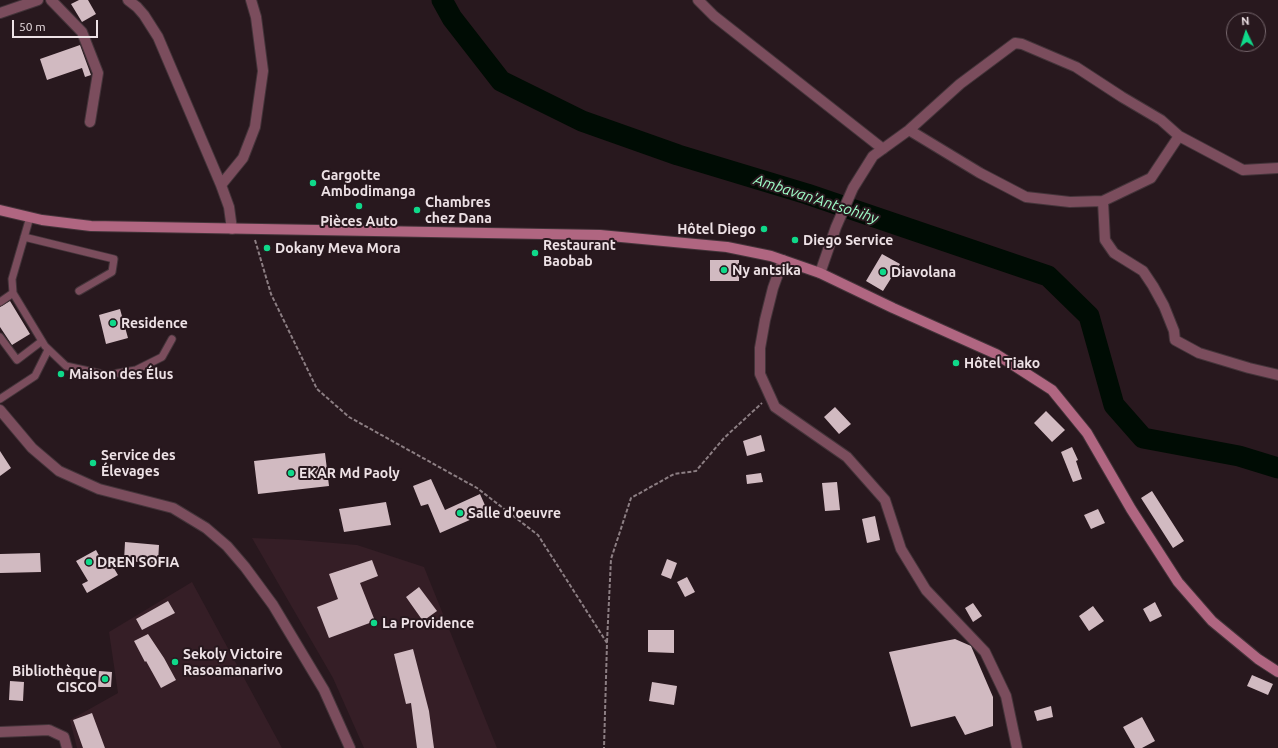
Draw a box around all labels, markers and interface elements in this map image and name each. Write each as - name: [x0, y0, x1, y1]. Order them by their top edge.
- scale bar: [14, 12, 100, 38]
- north arrow: [1226, 12, 1266, 52]
- text: N: [1241, 15, 1250, 27]
- text: 50 m: [19, 20, 46, 33]
- place label: Gargotte Ambodimanga: [321, 167, 416, 200]
- water label: Ambavan'Antsohihy: [751, 170, 881, 228]
- marker: Gargotte Ambodimanga: [308, 178, 318, 188]
- place label: Chambres chez Dana: [425, 194, 492, 226]
- marker: Pièces Auto: [354, 201, 364, 211]
- marker: Chambres chez Dana: [412, 205, 422, 215]
- place label: Pièces Auto: [320, 213, 398, 229]
- place label: Hôtel Diego: [677, 221, 756, 237]
- marker: Hôtel Diego: [759, 224, 769, 234]
- place label: Diego Service: [803, 232, 893, 248]
- marker: Diego Service: [790, 235, 800, 245]
- place label: Restaurant Baobab: [543, 237, 616, 270]
- place label: Dokany Meva Mora: [275, 240, 401, 256]
- marker: Dokany Meva Mora: [262, 243, 272, 253]
- marker: Restaurant Baobab: [530, 248, 540, 258]
- place label: Ny antsika: [732, 262, 801, 278]
- place label: Diavolana: [891, 264, 956, 280]
- marker: Ny antsika: [719, 265, 729, 275]
- marker: Diavolana: [878, 267, 888, 277]
- place label: Residence: [121, 315, 188, 331]
- marker: Residence: [108, 318, 118, 328]
- place label: Hôtel Tiako: [964, 355, 1040, 371]
- marker: Hôtel Tiako: [951, 358, 961, 368]
- place label: Maison des Élus: [69, 366, 173, 382]
- marker: Maison des Élus: [56, 369, 66, 379]
- place label: Service des Élevages: [101, 447, 176, 480]
- marker: Service des Élevages: [88, 458, 98, 468]
- place label: EKAR Md Paoly: [299, 465, 400, 481]
- marker: EKAR Md Paoly: [286, 468, 296, 478]
- place label: Salle d'oeuvre: [468, 505, 561, 521]
- marker: Salle d'oeuvre: [455, 508, 465, 518]
- place label: DREN SOFIA: [97, 554, 179, 570]
- marker: DREN SOFIA: [84, 557, 94, 567]
- place label: La Providence: [382, 615, 474, 631]
- marker: La Providence: [369, 618, 379, 628]
- place label: Sekoly Victoire Rasoamanarivo: [183, 646, 283, 678]
- marker: Sekoly Victoire Rasoamanarivo: [170, 657, 180, 667]
- place label: Bibliothèque CISCO: [12, 663, 97, 696]
- marker: Bibliothèque CISCO: [100, 674, 110, 684]

